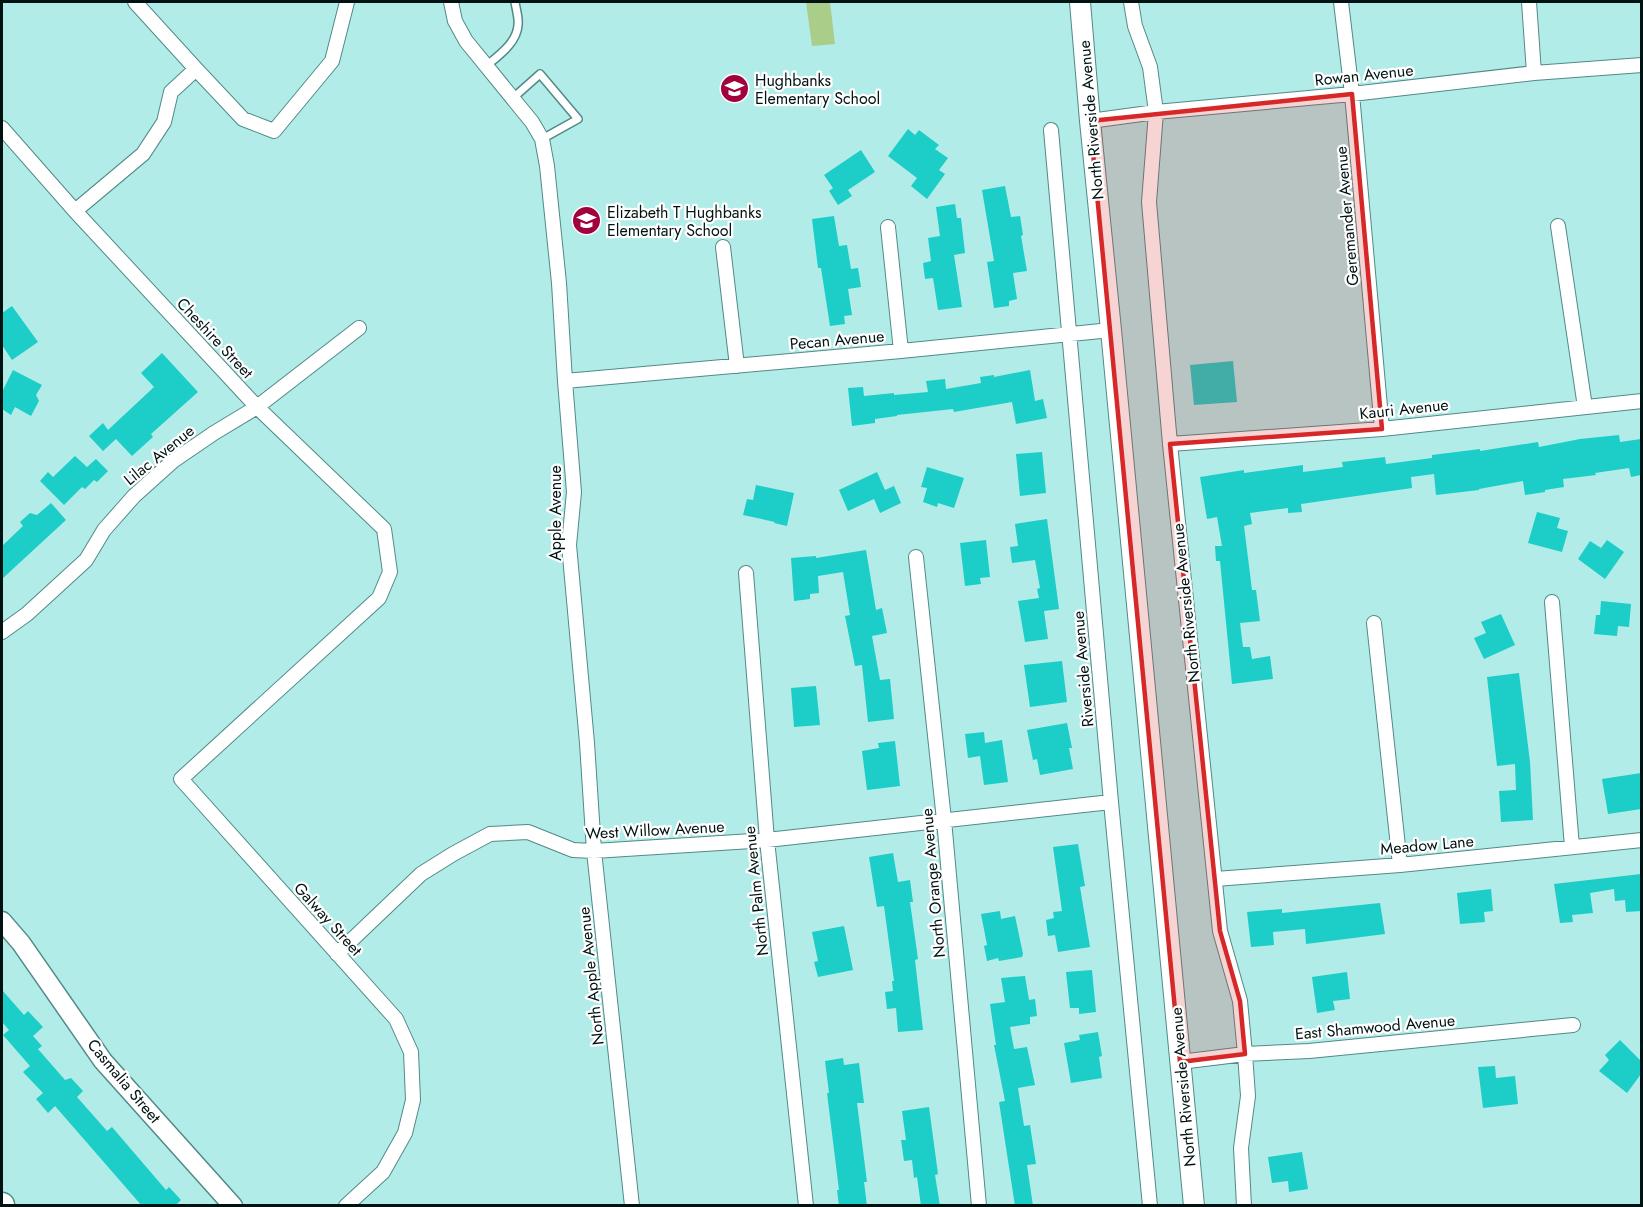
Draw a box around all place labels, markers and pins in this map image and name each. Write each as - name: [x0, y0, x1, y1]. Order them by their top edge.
- place label: Hughbanks Elementary School: [755, 69, 880, 110]
- school or university icon: Hughbanks Elementary School: [718, 73, 750, 105]
- place label: Elizabeth T Hughbanks Elementary School: [607, 201, 761, 242]
- school or university icon: Elizabeth T Hughbanks Elementary School: [570, 205, 602, 237]

